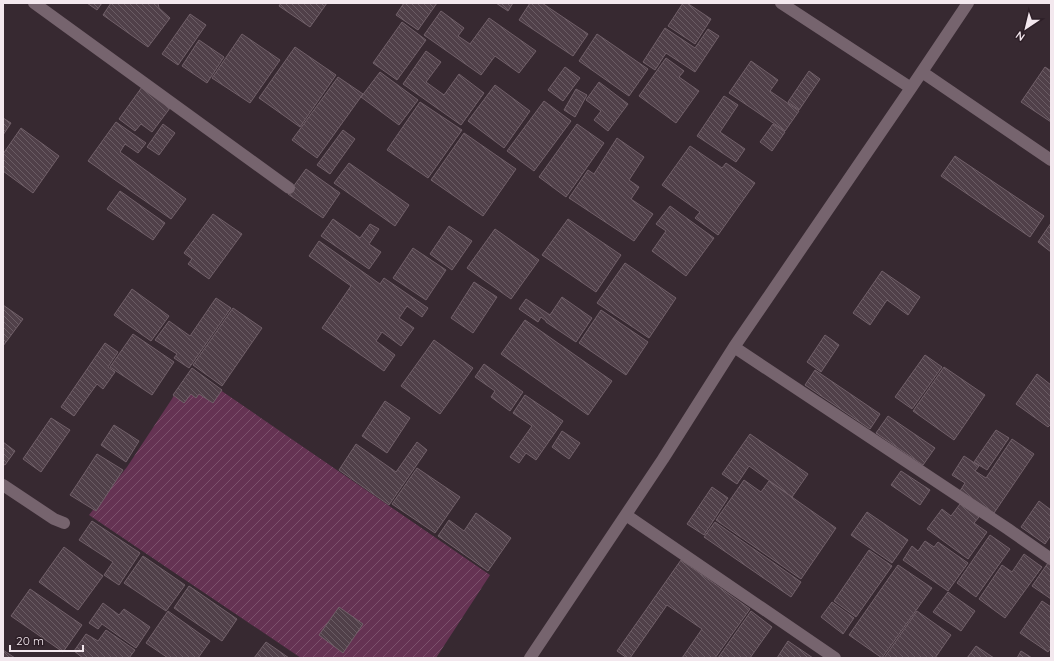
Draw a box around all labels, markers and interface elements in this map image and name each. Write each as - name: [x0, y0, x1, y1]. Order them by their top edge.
- north arrow: [1006, 8, 1046, 48]
- text: N: [1013, 28, 1028, 44]
- scale bar: [10, 627, 83, 653]
- text: 20 m: [16, 633, 44, 648]

